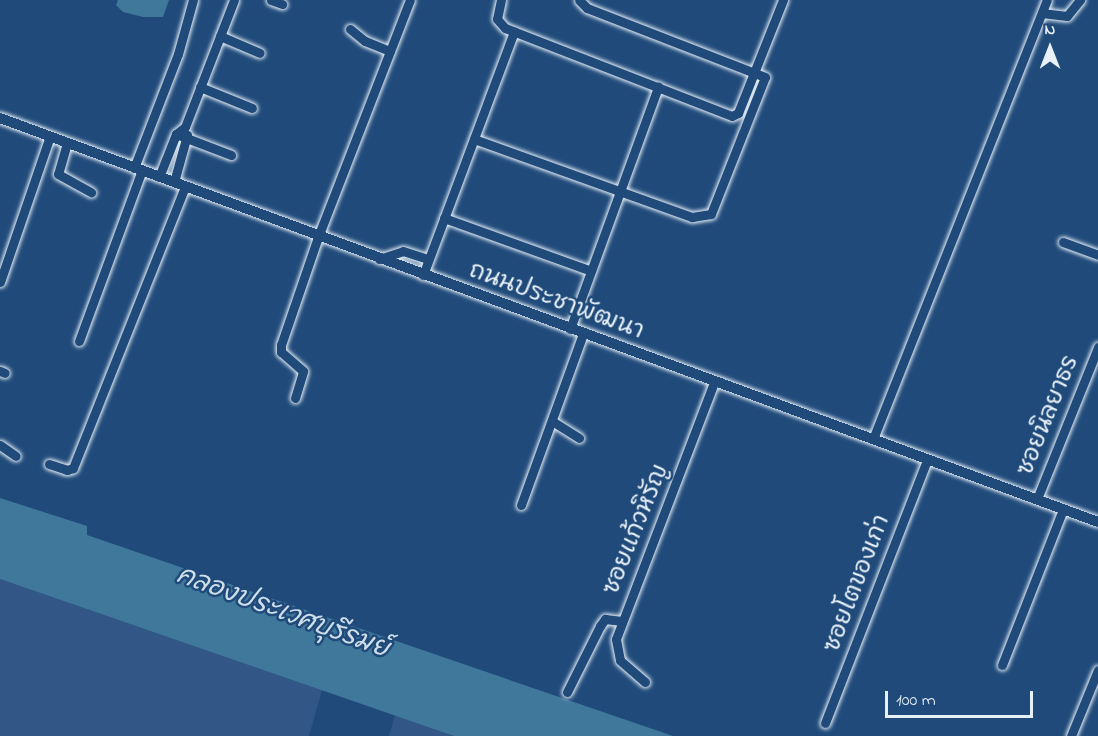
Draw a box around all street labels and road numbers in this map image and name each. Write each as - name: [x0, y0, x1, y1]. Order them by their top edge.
- street label: ถนนประชาพัฒนา: [465, 257, 647, 347]
- street label: ซอยนิลยาธร: [1012, 352, 1086, 480]
- street label: ซอยแก้วหิรัญ: [598, 461, 676, 599]
- street label: ซอยโตของเก่า: [819, 511, 897, 657]

